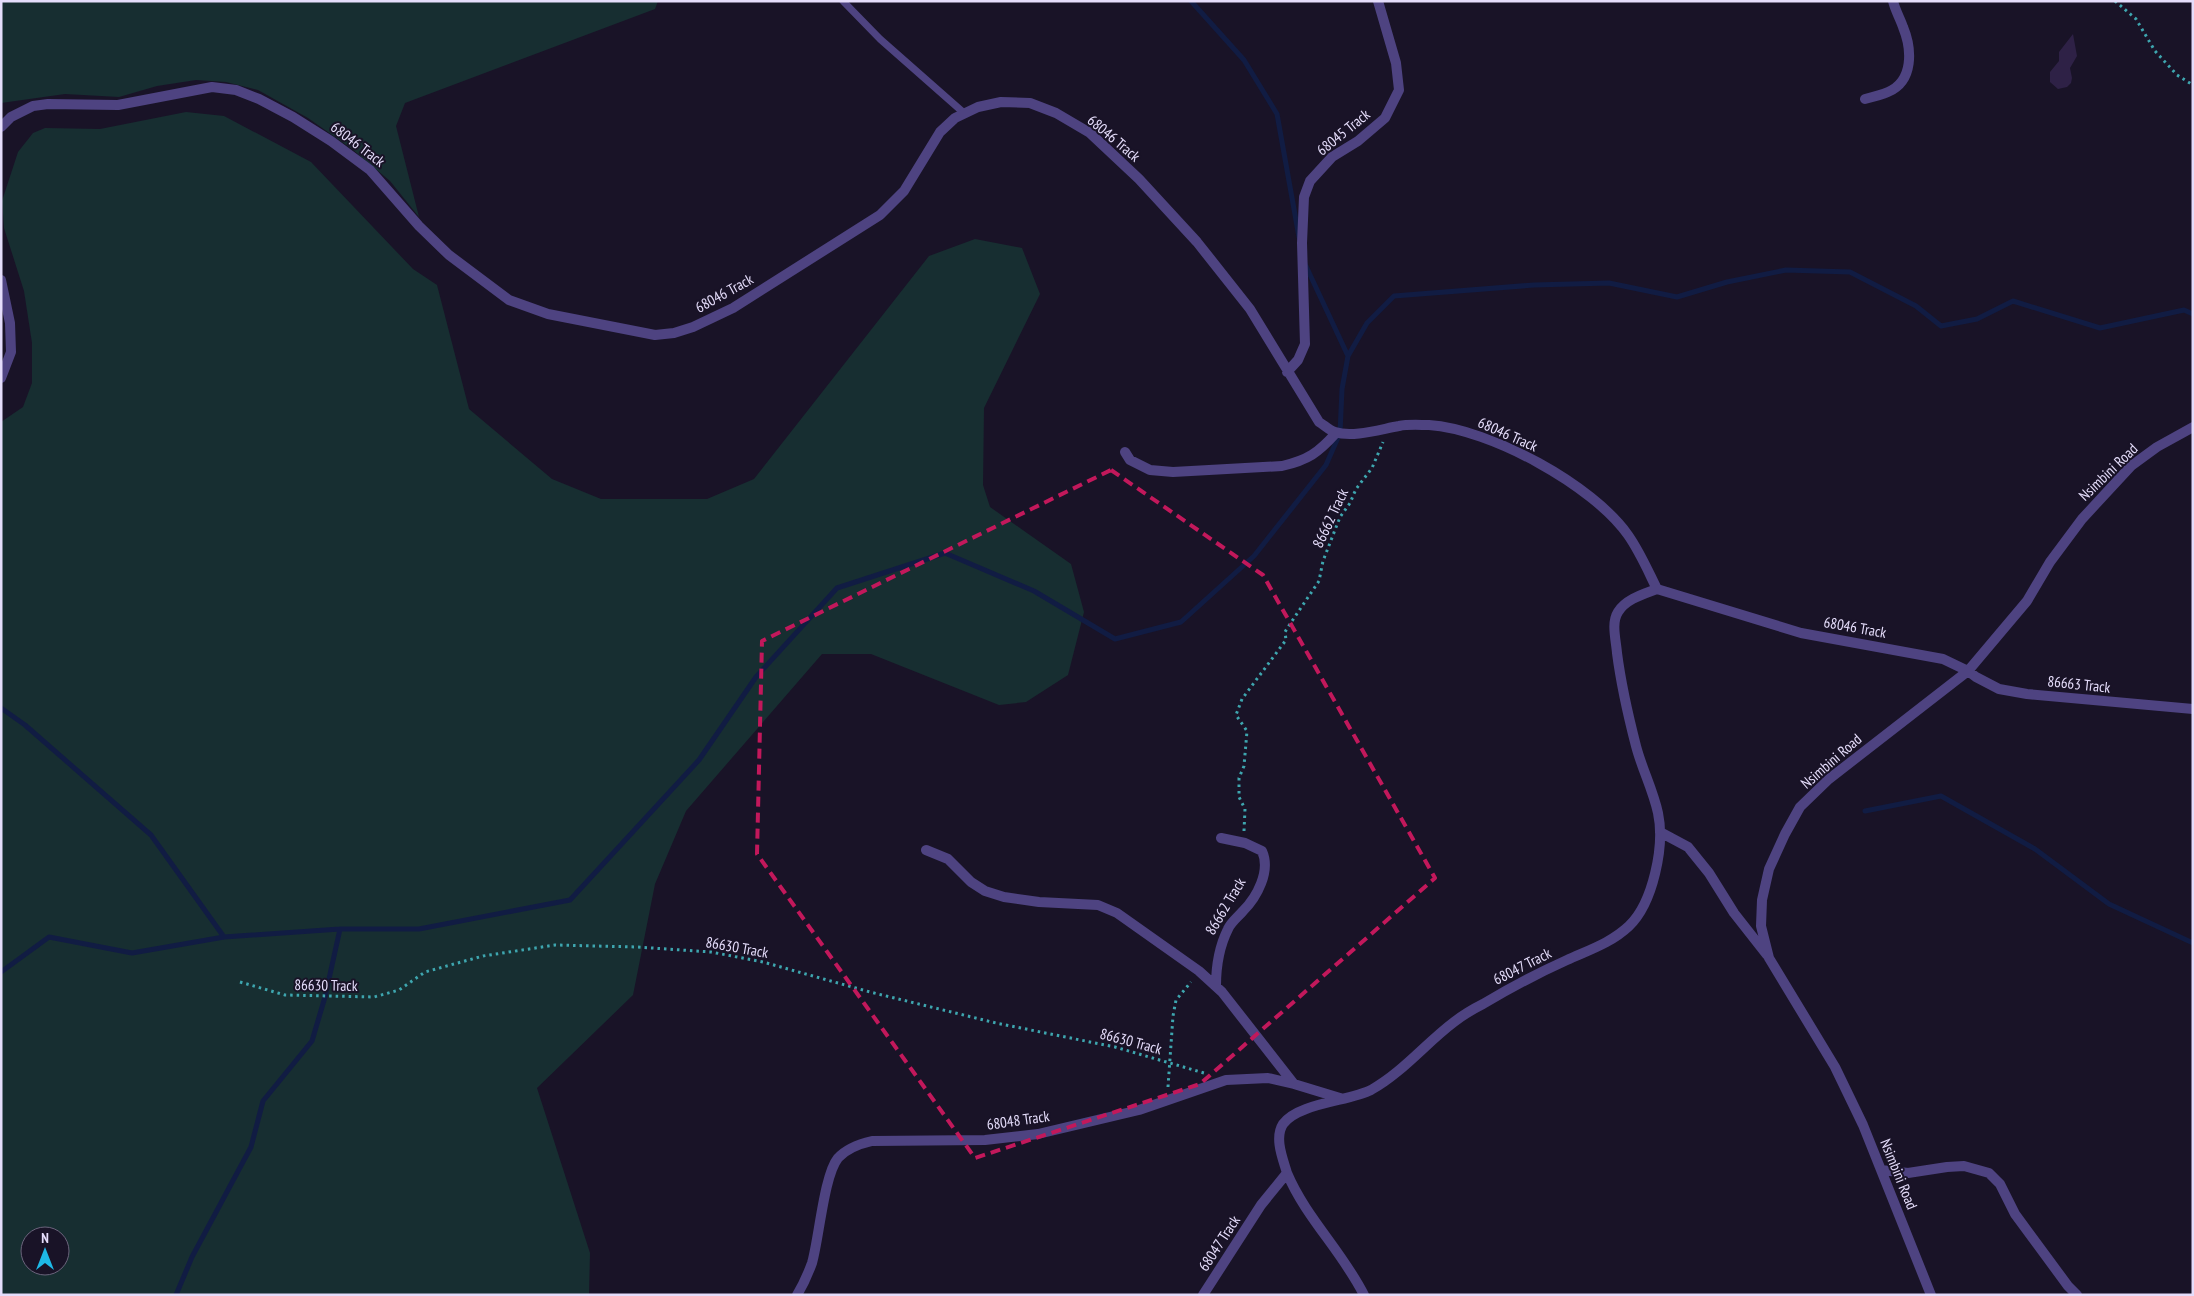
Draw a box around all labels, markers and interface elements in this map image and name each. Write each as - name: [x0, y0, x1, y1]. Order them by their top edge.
- street label: 68045 Track: [1312, 105, 1374, 159]
- street label: 68046 Track: [1084, 110, 1144, 166]
- street label: 68046 Track: [327, 117, 389, 171]
- street label: 68046 Track: [692, 269, 756, 317]
- street label: 68046 Track: [1475, 412, 1541, 456]
- street label: Nsimbini Road: [2075, 439, 2141, 505]
- street label: 86662 Track: [1308, 485, 1352, 551]
- street label: 68046 Track: [1822, 612, 1888, 642]
- street label: 86663 Track: [2047, 671, 2112, 697]
- street label: Nsimbini Road: [1797, 729, 1865, 793]
- street label: 86662 Track: [1201, 874, 1250, 938]
- street label: 86630 Track: [704, 932, 770, 962]
- street label: 68047 Track: [1490, 943, 1554, 989]
- street label: 86630 Track: [294, 975, 358, 995]
- street label: 86630 Track: [1098, 1024, 1164, 1058]
- street label: 68048 Track: [985, 1106, 1051, 1134]
- street label: Nsimbini Road: [1876, 1136, 1922, 1212]
- street label: 68047 Track: [1194, 1211, 1244, 1274]
- north arrow: [20, 1226, 70, 1276]
- text: N: [41, 1229, 49, 1247]

